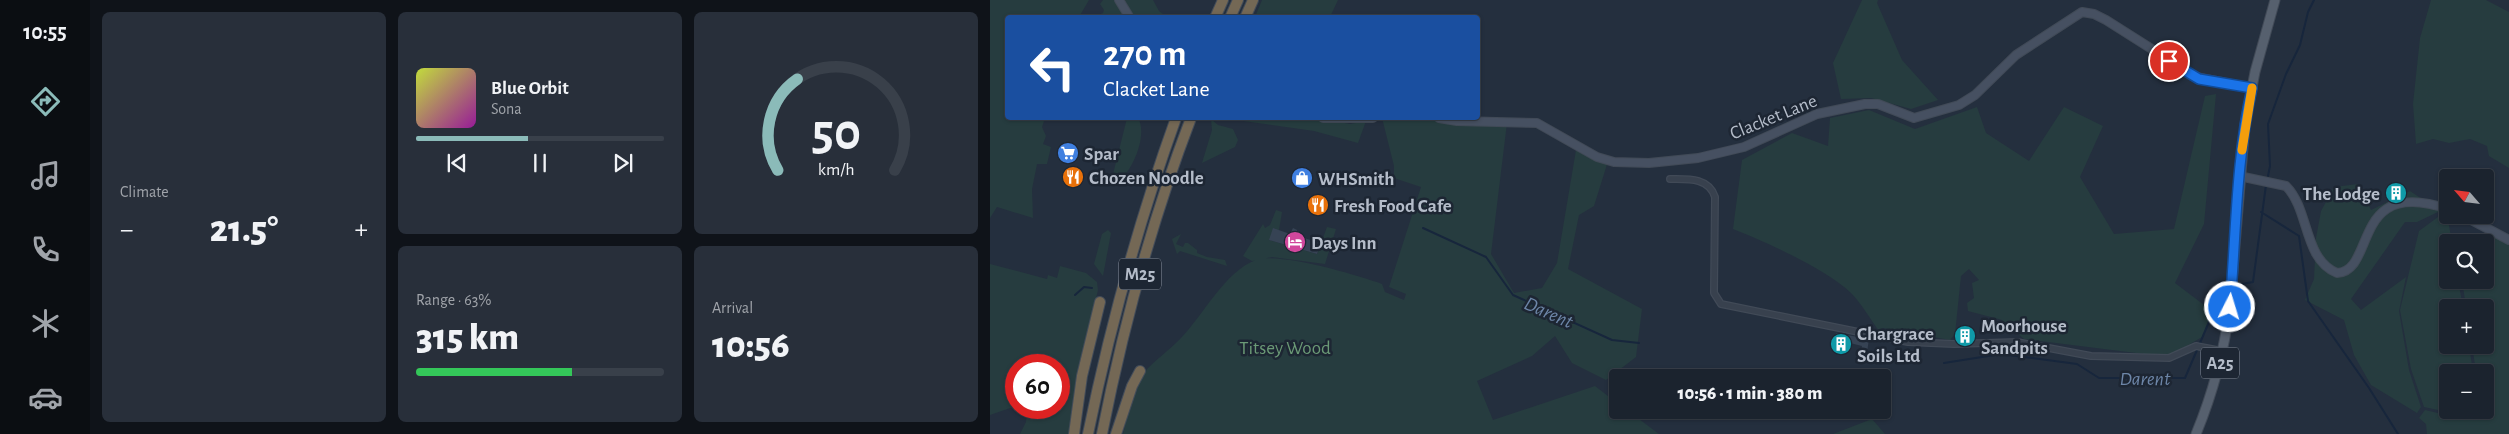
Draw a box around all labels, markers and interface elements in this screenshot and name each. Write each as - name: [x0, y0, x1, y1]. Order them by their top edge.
- text: 10:55: [23, 21, 67, 43]
- icon: left: [1020, 35, 1085, 100]
- text: 270 m: [1103, 37, 1186, 72]
- pin: [2148, 40, 2190, 82]
- icon: arrive: [2155, 47, 2183, 75]
- text: Clacket Lane: [1103, 78, 1210, 100]
- text: Blue Orbit: [491, 79, 569, 98]
- icon: directions: [28, 84, 63, 119]
- street label: Clacket Lane: [1727, 91, 1820, 143]
- text: Sona: [491, 101, 522, 117]
- text: 50: [811, 107, 861, 159]
- supermarket icon: Spar: [1056, 141, 1080, 165]
- place label: Spar: [1084, 145, 1119, 164]
- icon: previous: [443, 149, 471, 177]
- icon: pause: [526, 149, 554, 177]
- icon: next: [609, 149, 637, 177]
- icon: music: [28, 158, 63, 193]
- text: km/h: [818, 161, 854, 179]
- restaurant icon: Chozen Noodle: [1061, 165, 1085, 189]
- shop icon: WHSmith: [1290, 166, 1314, 190]
- place label: Chozen Noodle: [1089, 169, 1204, 188]
- north arrow: [2439, 169, 2494, 224]
- map controls: [2439, 169, 2494, 419]
- place label: WHSmith: [1318, 170, 1394, 189]
- building icon: The Lodge: [2384, 181, 2408, 205]
- text: Climate: [120, 184, 169, 200]
- place label: The Lodge: [2303, 185, 2380, 204]
- restaurant icon: Fresh Food Cafe: [1306, 193, 1330, 217]
- place label: Fresh Food Cafe: [1334, 197, 1452, 216]
- text: 21.5°: [210, 211, 278, 249]
- text: −: [120, 216, 133, 244]
- text: +: [355, 216, 368, 244]
- hotel icon: Days Inn: [1283, 230, 1307, 254]
- icon: phone: [28, 232, 63, 267]
- place label: Days Inn: [1311, 234, 1377, 253]
- button: search: [2439, 234, 2494, 289]
- road number: M25: [1119, 258, 1161, 290]
- position arrow: [2203, 280, 2255, 332]
- text: Range · 63%: [416, 292, 491, 308]
- water label: Darent: [1521, 293, 1576, 333]
- button: +: [2439, 299, 2494, 354]
- text: Arrival: [712, 300, 753, 316]
- icon: climate: [28, 306, 63, 341]
- place label: Moorhouse Sandpits: [1981, 317, 2067, 358]
- text: 315 km: [416, 319, 519, 357]
- building icon: Moorhouse Sandpits: [1953, 324, 1977, 348]
- place label: Chargrace Soils Ltd: [1857, 325, 1934, 366]
- text: 10:56: [712, 327, 790, 365]
- building icon: Chargrace Soils Ltd: [1829, 332, 1853, 356]
- park label: Titsey Wood: [1239, 339, 1331, 358]
- road number: A25: [2201, 348, 2239, 378]
- speed limit sign: 60: [1005, 354, 1070, 419]
- button: −: [2439, 364, 2494, 419]
- water label: Darent: [2119, 369, 2171, 389]
- icon: car: [28, 380, 63, 415]
- text: 10:56 · 1 min · 380 m: [1678, 384, 1822, 403]

